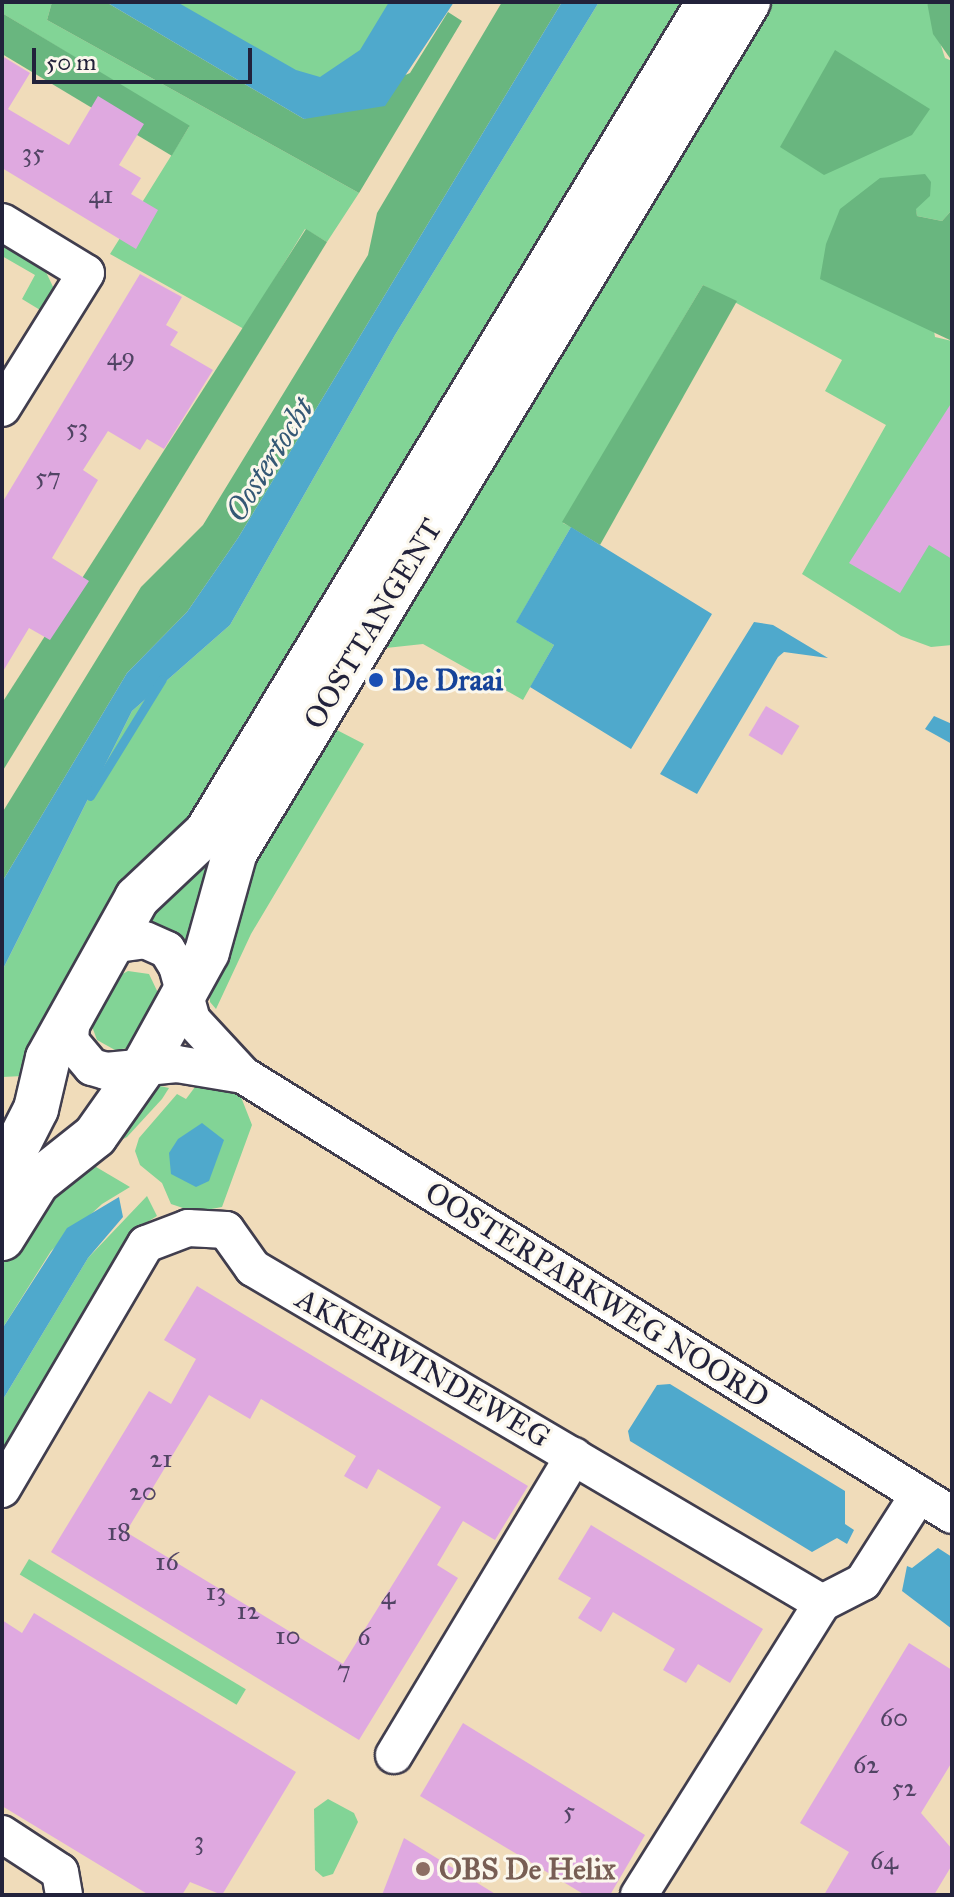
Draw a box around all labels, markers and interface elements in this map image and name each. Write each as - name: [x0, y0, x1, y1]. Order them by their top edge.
- scale bar: [36, 32, 256, 82]
- text: 50 m: [46, 47, 96, 77]
- house number: 35: [22, 137, 44, 169]
- house number: 41: [89, 179, 113, 211]
- house number: 49: [107, 341, 135, 373]
- water label: Oostertocht: [217, 391, 323, 529]
- house number: 53: [66, 412, 88, 444]
- house number: 57: [35, 461, 61, 493]
- street label: OOSTTANGENT: [296, 512, 450, 736]
- place label: De Draai: [392, 662, 503, 698]
- marker: De Draai: [367, 671, 385, 689]
- street label: OOSTERPARKWEG NOORD: [419, 1174, 775, 1416]
- street label: AKKERWINDEWEG: [290, 1281, 556, 1455]
- house number: 21: [149, 1443, 173, 1475]
- house number: 20: [129, 1476, 157, 1508]
- house number: 18: [107, 1516, 131, 1548]
- house number: 16: [155, 1546, 179, 1578]
- house number: 13: [206, 1576, 226, 1608]
- house number: 4: [381, 1580, 395, 1612]
- house number: 12: [236, 1595, 260, 1627]
- house number: 10: [275, 1620, 301, 1652]
- house number: 6: [357, 1621, 371, 1653]
- house number: 7: [337, 1654, 351, 1686]
- house number: 60: [880, 1702, 908, 1734]
- house number: 62: [853, 1749, 879, 1781]
- house number: 52: [892, 1772, 916, 1804]
- house number: 5: [563, 1795, 575, 1827]
- house number: 3: [194, 1825, 204, 1857]
- house number: 64: [870, 1845, 898, 1877]
- place label: OBS De Helix: [439, 1851, 616, 1887]
- marker: OBS De Helix: [414, 1860, 432, 1878]

